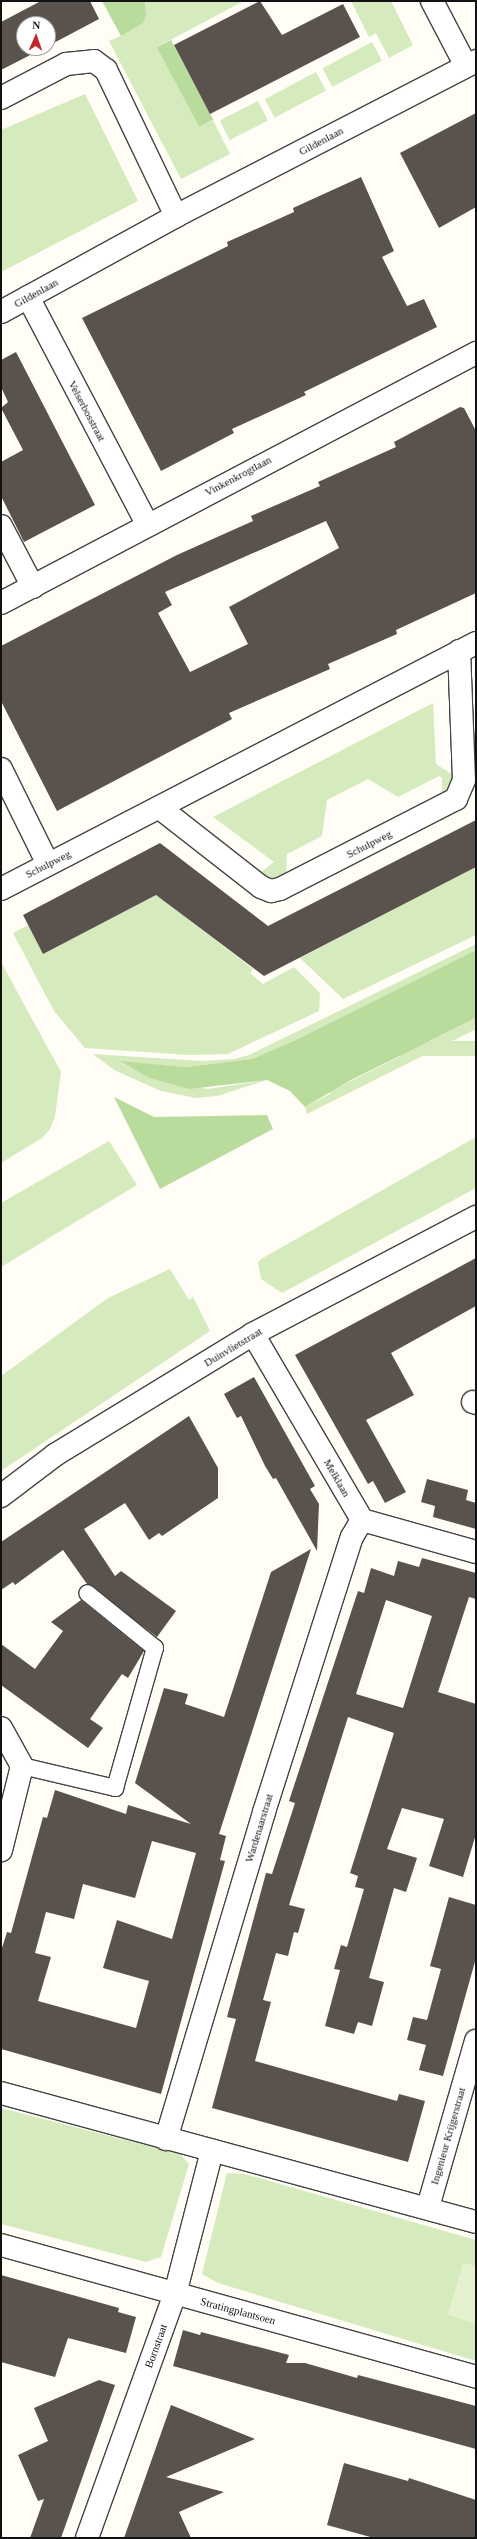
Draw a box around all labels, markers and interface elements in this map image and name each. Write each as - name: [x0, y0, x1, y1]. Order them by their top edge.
- north arrow: [16, 16, 56, 56]
- text: N: [32, 19, 41, 31]
- street label: Gildenlaan: [297, 124, 345, 158]
- street label: Gildenlaan: [12, 276, 60, 310]
- street label: Velserbosstraat: [66, 379, 108, 443]
- street label: Vinkenkrogtlaan: [203, 453, 273, 499]
- street label: Schulpweg: [344, 827, 394, 861]
- street label: Schulpweg: [23, 847, 73, 881]
- street label: Duinvlietstraat: [202, 1325, 264, 1369]
- street label: Melklaan: [321, 1457, 353, 1499]
- street label: Wardenaarstraat: [242, 1792, 276, 1864]
- street label: Ingenieur Krijgerstraat: [428, 2086, 468, 2186]
- street label: Stratingplantsoen: [199, 2295, 277, 2327]
- street label: Bornstraat: [142, 2322, 170, 2370]

